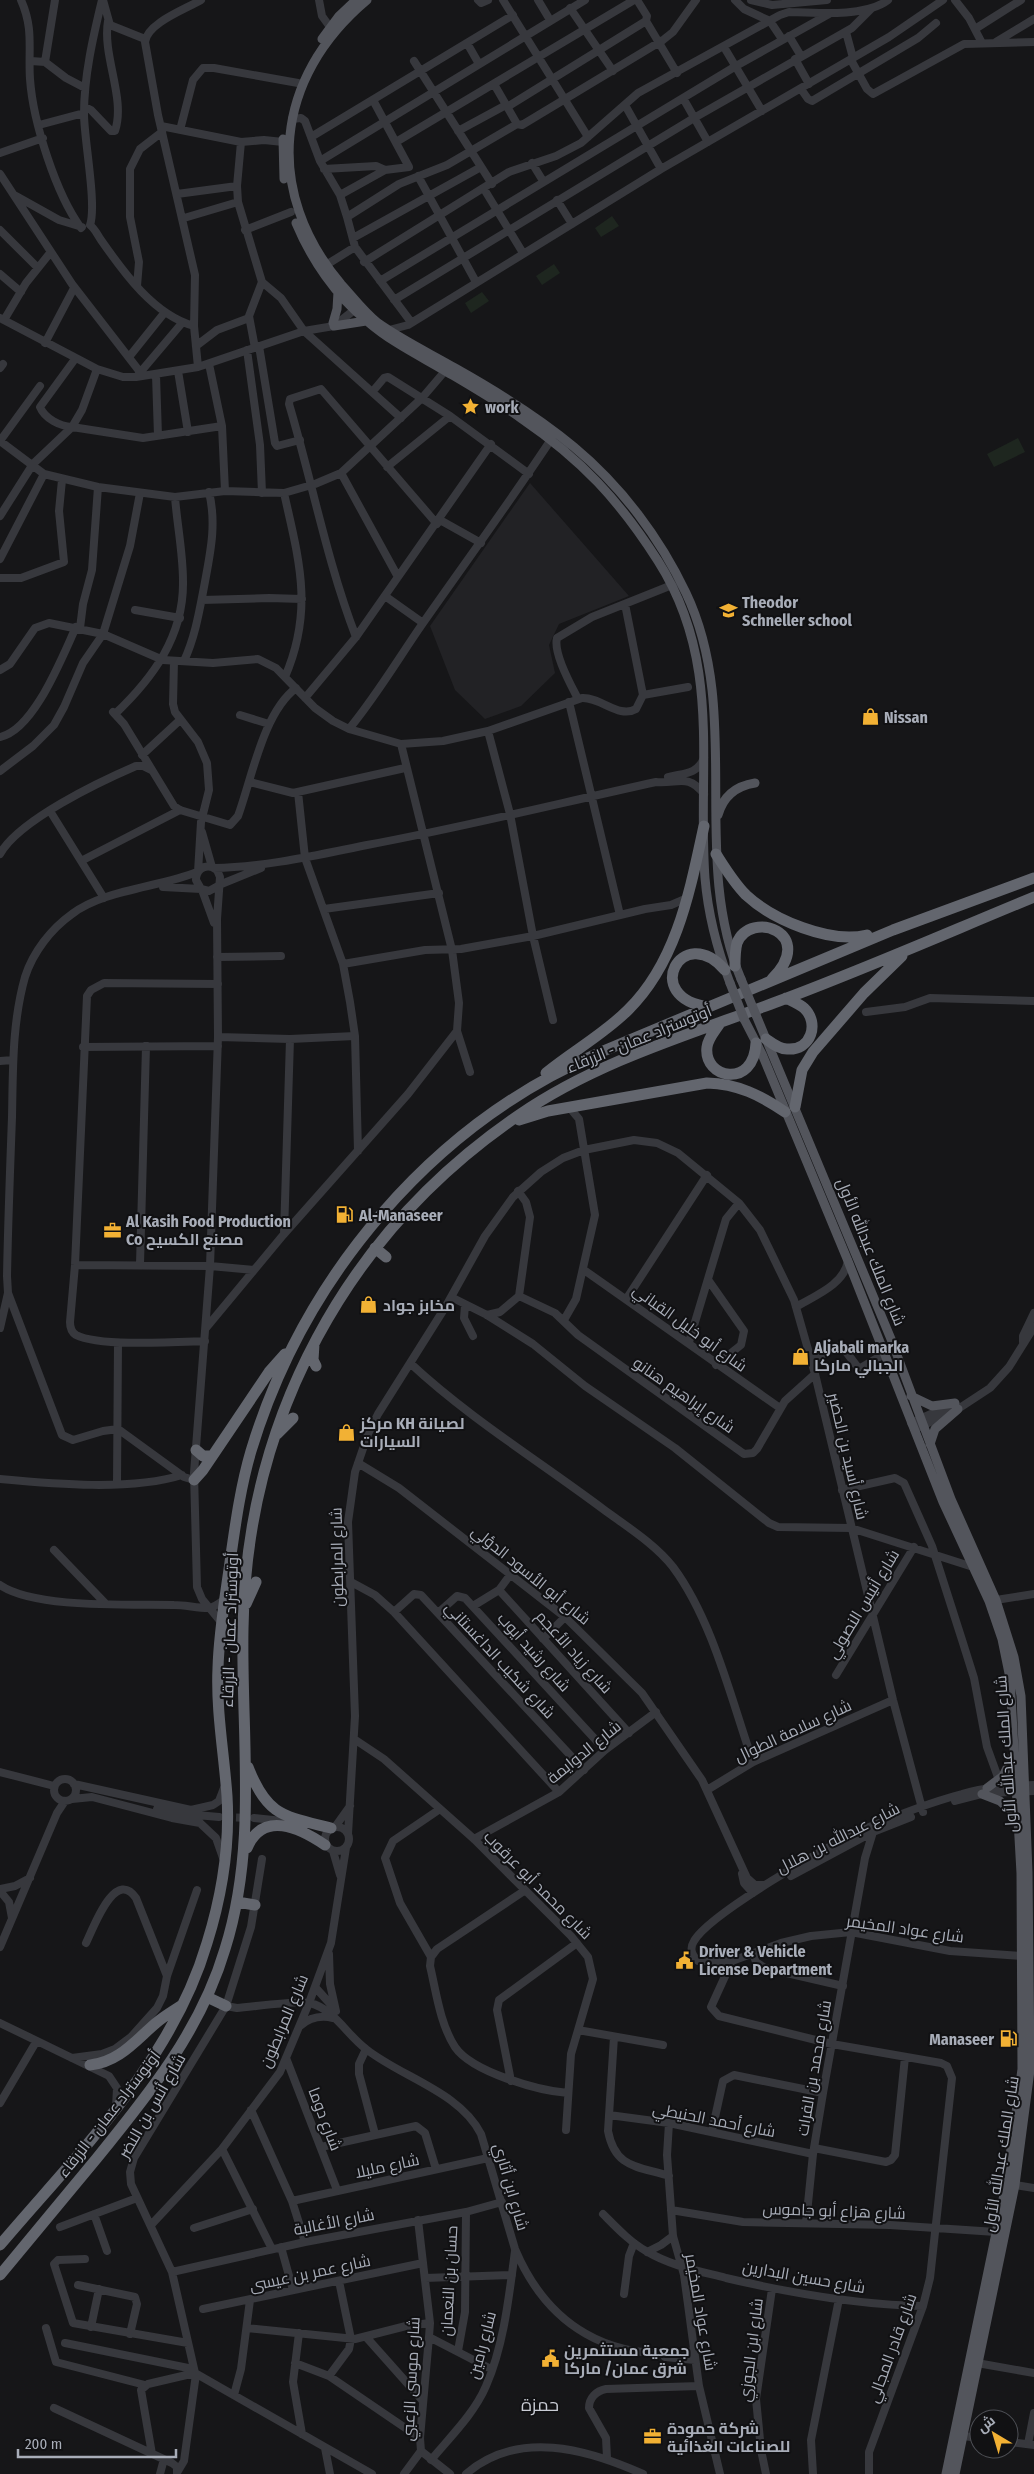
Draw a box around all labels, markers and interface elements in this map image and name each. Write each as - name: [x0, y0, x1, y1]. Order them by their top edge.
- place icon: work: [461, 397, 481, 417]
- place label: work: [485, 398, 519, 417]
- place label: Theodor Schneller school: [742, 593, 853, 630]
- school or university icon: Theodor Schneller school: [718, 601, 738, 621]
- shop icon: Nissan: [860, 707, 880, 727]
- place label: Nissan: [884, 708, 928, 727]
- street label: أوتوستراد عمان - الزرقاء: [564, 1001, 715, 1078]
- street label: شارع الملك عبدالله الأول: [831, 1175, 910, 1329]
- fuel station icon: Al-Manaseer: [335, 1205, 355, 1225]
- place label: Al-Manaseer: [358, 1206, 443, 1225]
- place label: Al Kasih Food Production Co مصنع الكسيح: [125, 1212, 291, 1250]
- office icon: Al Kasih Food Production Co مصنع الكسيح: [102, 1220, 122, 1240]
- street label: شارع أبو خليل القباني: [627, 1280, 751, 1379]
- shop icon: مخابز جواد: [359, 1295, 379, 1315]
- place label: مخابز جواد: [383, 1296, 455, 1315]
- place label: Aljabali marka الجبالي ماركا: [813, 1338, 909, 1378]
- shop icon: Aljabali marka الجبالي ماركا: [790, 1346, 810, 1366]
- street label: شارع إبراهيم هنانو: [628, 1353, 739, 1439]
- street label: شارع أسيد بن الحضير: [822, 1390, 872, 1522]
- place label: مركز KH لصيانة السيارات: [359, 1414, 464, 1451]
- shop icon: مركز KH لصيانة السيارات: [336, 1422, 356, 1442]
- street label: شارع المرابطون: [327, 1507, 349, 1607]
- street label: شارع أبو الأسود الدؤلي: [465, 1521, 594, 1632]
- street label: شارع أنيس النصولي: [823, 1546, 907, 1664]
- street label: أوتوستراد عمان - الزرقاء: [218, 1552, 243, 1708]
- street label: شارع شكيب الداغستاني: [438, 1598, 559, 1725]
- street label: شارع زياد الأعجم: [530, 1607, 616, 1699]
- street label: شارع رشيد أيوب: [492, 1609, 574, 1697]
- street label: شارع الملك عبدالله الأول: [990, 1675, 1023, 1833]
- street label: شارع سلامة الطوال: [731, 1696, 855, 1768]
- street label: شارع الدوايمة: [543, 1716, 626, 1789]
- street label: شارع عبدالله بن هلال: [773, 1798, 904, 1879]
- street label: شارع محمد أبو عرقوب: [479, 1827, 596, 1944]
- street label: شارع عواد المخيمر: [844, 1911, 965, 1949]
- place label: Driver & Vehicle License Department: [699, 1942, 833, 1979]
- public building icon: Driver & Vehicle License Department: [675, 1950, 695, 1970]
- street label: شارع المرابطون: [256, 1971, 314, 2071]
- street label: شارع محمد بن الفرات: [793, 1999, 837, 2138]
- fuel station icon: Manaseer: [998, 2029, 1018, 2049]
- place label: Manaseer: [929, 2030, 994, 2049]
- street label: أوتوستراد عمان - الزرقاء: [54, 2047, 165, 2182]
- street label: شارع أنس بن النضر: [114, 2050, 191, 2164]
- street label: شارع الملك عبدالله الأول: [978, 2074, 1025, 2234]
- street label: شارع دوما: [302, 2085, 346, 2154]
- street label: شارع أحمد الحنيطي: [650, 2099, 777, 2145]
- street label: شارع ابن أثاري: [486, 2141, 533, 2234]
- street label: شارع مليلا: [353, 2150, 421, 2184]
- street label: شارع هزاع أبو جاموس: [762, 2199, 906, 2225]
- street label: شارع الأغالبة: [292, 2205, 376, 2241]
- street label: حسان بن النعمان: [437, 2225, 462, 2337]
- street label: شارع عمر بن عيسى: [248, 2251, 373, 2297]
- street label: شارع عواد المخيمر: [679, 2251, 721, 2372]
- street label: شارع حسين البدارين: [741, 2257, 867, 2299]
- street label: شارع قادر المجالي: [863, 2291, 924, 2407]
- street label: شارع ابن الجوزي: [735, 2297, 771, 2403]
- street label: شارع رامين: [464, 2309, 502, 2382]
- street label: شارع موسى الزعبي: [398, 2316, 428, 2442]
- place label: جمعية مستثمرين شرق عمان/ ماركا: [564, 2341, 690, 2378]
- public building icon: جمعية مستثمرين شرق عمان/ ماركا: [540, 2349, 560, 2369]
- district label: حمزة: [521, 2394, 559, 2416]
- north arrow: [969, 2409, 1019, 2459]
- text: ش: [974, 2412, 999, 2436]
- place label: شركة حمودة للصناعات الغذائية: [667, 2419, 790, 2456]
- scale bar: [18, 2426, 175, 2458]
- office icon: شركة حمودة للصناعات الغذائية: [643, 2427, 663, 2447]
- text: 200 m: [25, 2435, 62, 2453]

